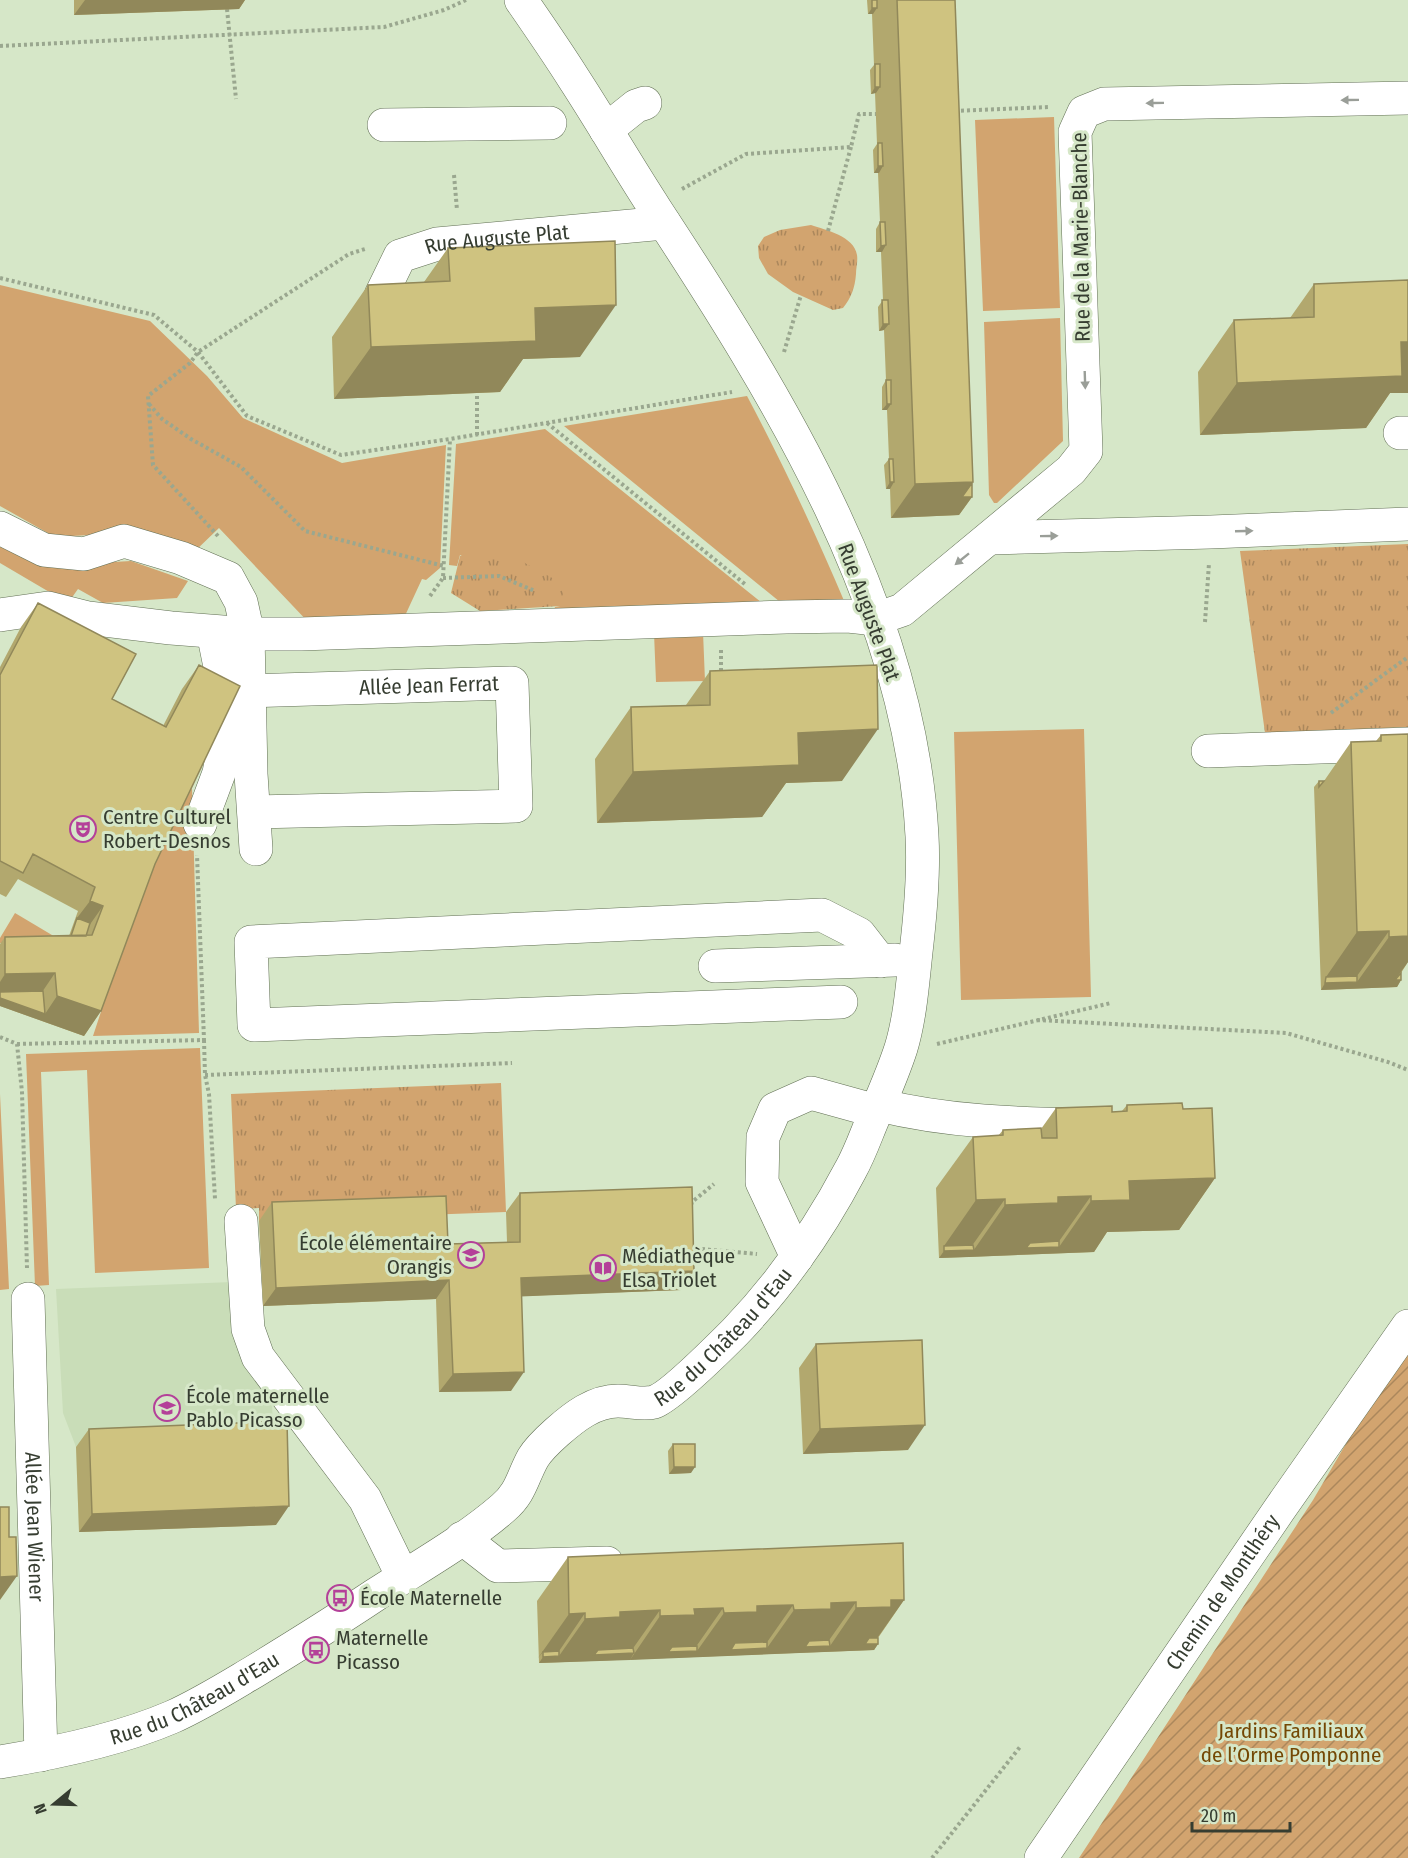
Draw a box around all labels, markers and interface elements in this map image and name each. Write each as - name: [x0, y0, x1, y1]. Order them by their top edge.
- one-way arrow: [1340, 95, 1359, 104]
- one-way arrow: [1145, 99, 1164, 108]
- street label: Rue de la Marie-Blanche: [1066, 132, 1096, 342]
- street label: Rue Auguste Plat: [421, 219, 570, 260]
- one-way arrow: [1080, 370, 1089, 389]
- one-way arrow: [1235, 526, 1254, 535]
- one-way arrow: [1040, 531, 1059, 541]
- street label: Rue Auguste Plat: [832, 540, 906, 685]
- one-way arrow: [954, 553, 970, 566]
- street label: Allée Jean Ferrat: [359, 670, 499, 701]
- place label: Centre Culturel Robert-Desnos: [103, 804, 231, 854]
- theatre icon: Centre Culturel Robert-Desnos: [68, 814, 98, 844]
- place label: École élémentaire Orangis: [299, 1230, 452, 1280]
- school or university icon: École élémentaire Orangis: [456, 1240, 486, 1270]
- place label: Médiathèque Elsa Triolet: [622, 1243, 735, 1293]
- library icon: Médiathèque Elsa Triolet: [588, 1253, 618, 1283]
- street label: Rue du Château d'Eau: [649, 1262, 798, 1412]
- place label: École maternelle Pablo Picasso: [186, 1383, 329, 1433]
- school or university icon: École maternelle Pablo Picasso: [152, 1393, 182, 1423]
- street label: Allée Jean Wiener: [19, 1451, 50, 1603]
- street label: Chemin de Montlhéry: [1160, 1509, 1286, 1675]
- bus stop icon: École Maternelle: [325, 1583, 355, 1613]
- place label: École Maternelle: [360, 1585, 502, 1611]
- place label: Maternelle Picasso: [336, 1625, 428, 1675]
- bus stop icon: Maternelle Picasso: [301, 1635, 331, 1665]
- street label: Rue du Château d'Eau: [107, 1646, 284, 1751]
- park label: Jardins Familiaux de l’Orme Pomponne: [1201, 1718, 1381, 1768]
- north arrow: [24, 1774, 84, 1834]
- scale bar: [1192, 1795, 1290, 1833]
- text: N: [30, 1801, 51, 1816]
- text: 20 m: [1201, 1805, 1236, 1827]

